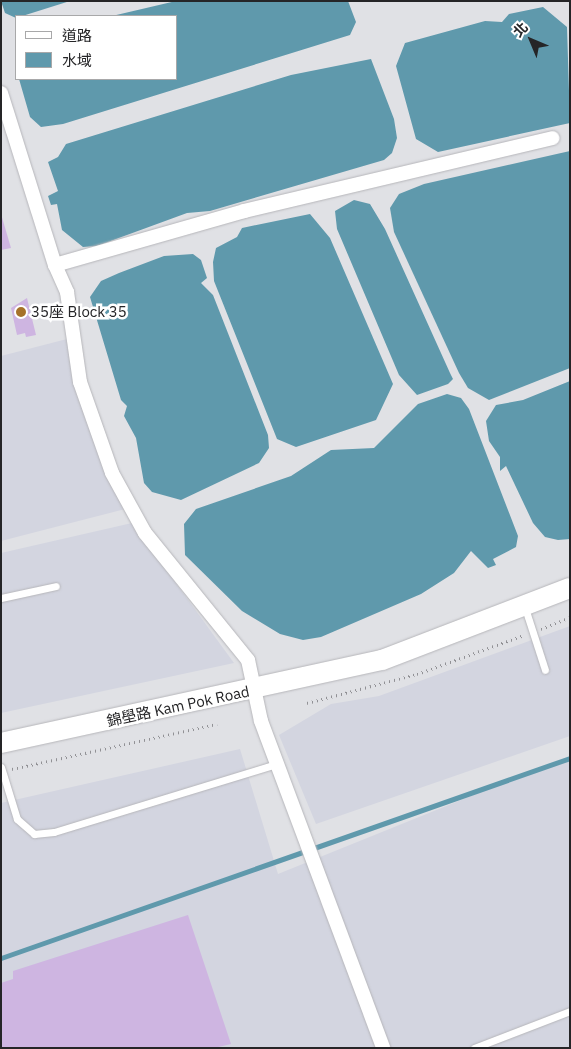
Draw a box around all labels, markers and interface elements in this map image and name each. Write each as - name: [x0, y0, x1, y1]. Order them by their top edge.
- legend: [15, 15, 178, 80]
- north arrow: [506, 15, 556, 65]
- text: 北: [509, 18, 532, 41]
- text: 道路: [62, 26, 92, 45]
- text: 水域: [62, 51, 92, 70]
- place label: 35座 Block 35: [31, 303, 127, 321]
- marker: 35座 Block 35: [15, 306, 27, 318]
- street label: 錦壆路 Kam Pok Road: [105, 682, 251, 730]

